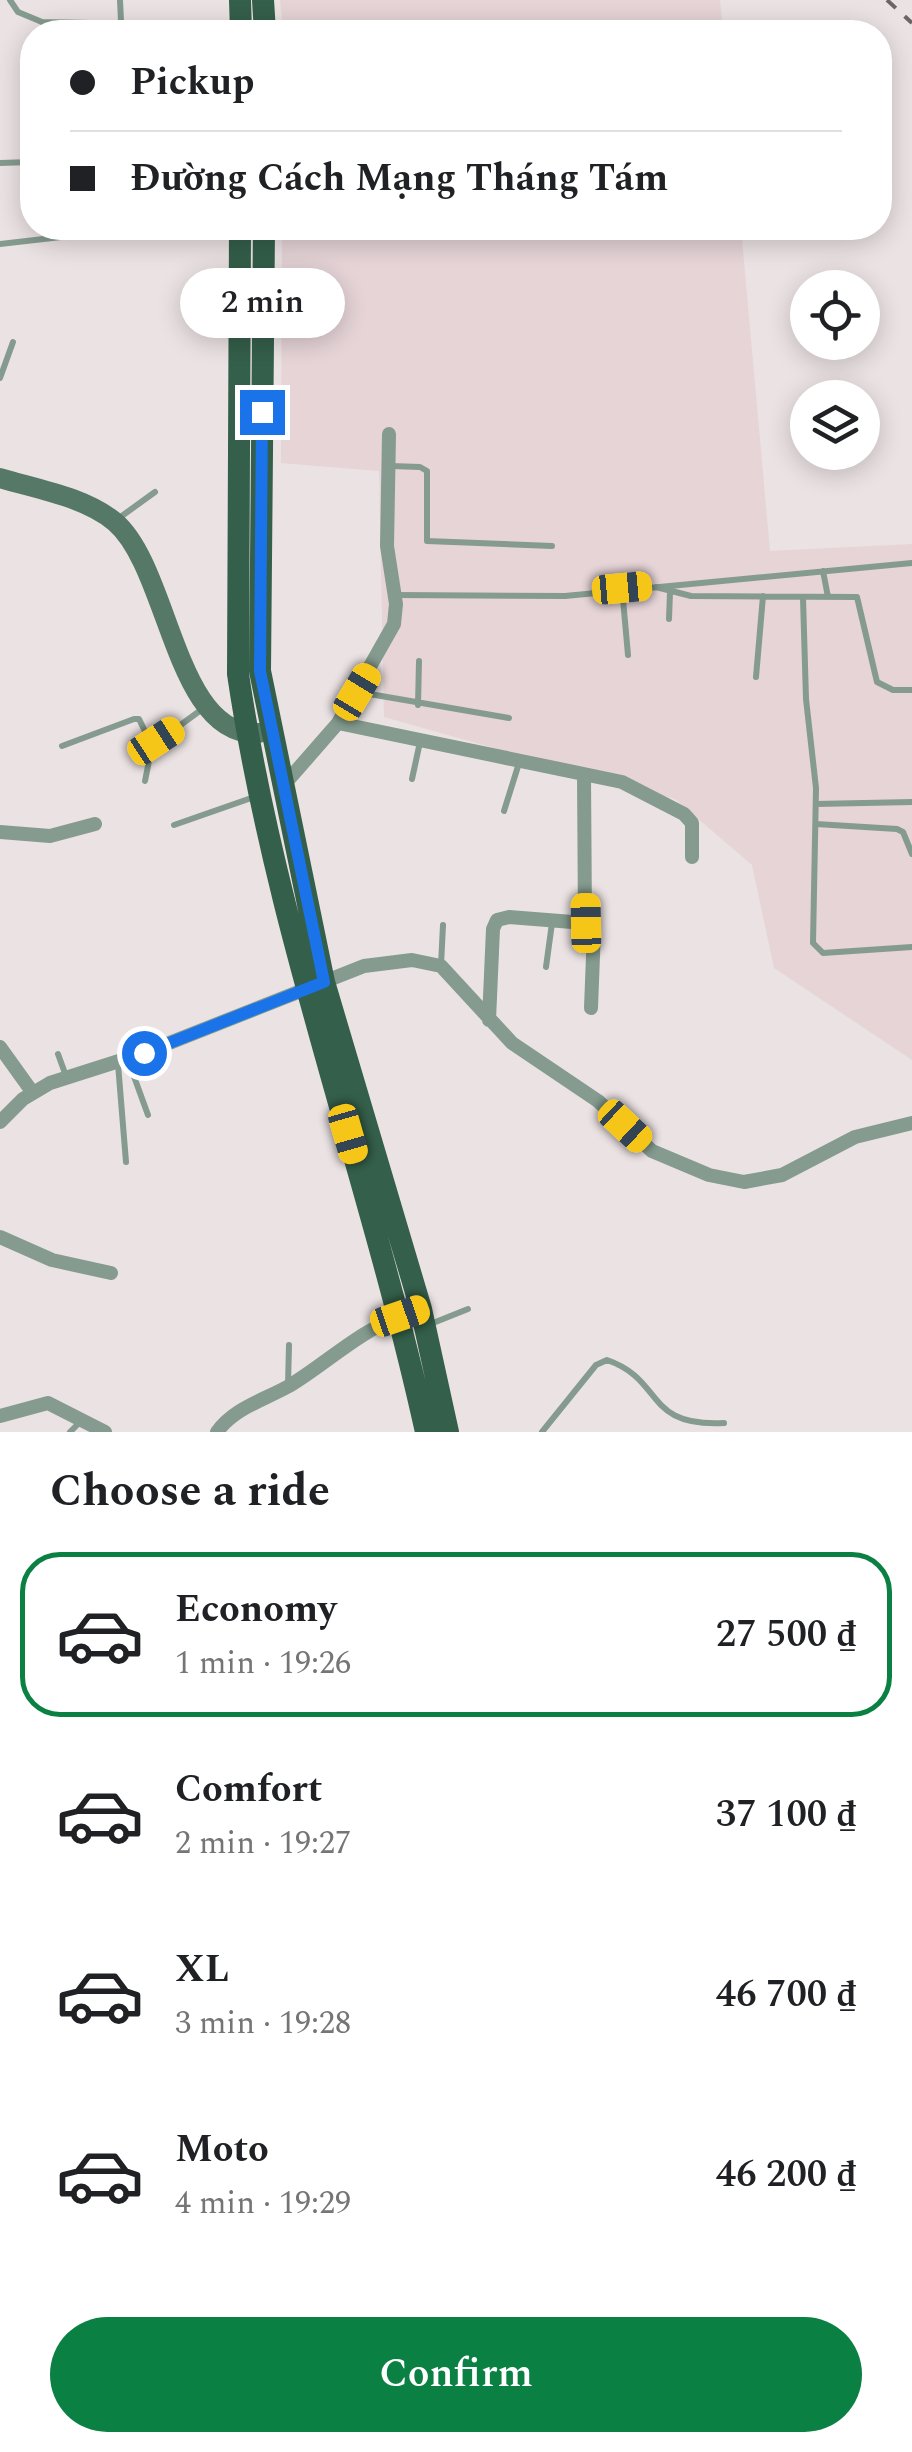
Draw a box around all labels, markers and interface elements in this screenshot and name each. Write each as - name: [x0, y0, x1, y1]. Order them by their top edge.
- text: Pickup: [130, 54, 254, 112]
- text: Đường Cách Mạng Tháng Tám: [130, 150, 668, 208]
- callout: 2 min: [180, 267, 344, 337]
- map controls: [790, 270, 880, 470]
- button: locate: [790, 270, 880, 360]
- text: 2 min: [221, 278, 304, 327]
- button: layers: [790, 380, 880, 470]
- route end: [240, 390, 285, 435]
- car: [591, 570, 653, 606]
- car: [329, 659, 385, 725]
- car: [123, 712, 189, 770]
- car: [570, 893, 602, 953]
- route start: [122, 1031, 167, 1076]
- car: [593, 1095, 657, 1157]
- car: [325, 1101, 371, 1167]
- car: [367, 1292, 433, 1340]
- text: Choose a ride: [50, 1457, 330, 1526]
- text: Economy: [175, 1581, 336, 1639]
- icon: car: [55, 1590, 145, 1680]
- text: 27 500 ₫: [716, 1606, 857, 1664]
- text: 1 min · 19:26: [175, 1639, 351, 1688]
- text: Comfort: [175, 1761, 322, 1819]
- icon: car: [55, 1770, 145, 1860]
- text: 37 100 ₫: [716, 1786, 857, 1844]
- text: 2 min · 19:27: [175, 1819, 351, 1868]
- text: XL: [175, 1941, 229, 1999]
- icon: car: [55, 1950, 145, 2040]
- text: 46 700 ₫: [716, 1966, 857, 2024]
- text: 3 min · 19:28: [175, 1999, 351, 2048]
- text: Moto: [175, 2121, 269, 2179]
- icon: car: [55, 2130, 145, 2220]
- text: 46 200 ₫: [716, 2146, 857, 2204]
- text: 4 min · 19:29: [175, 2179, 351, 2228]
- button: Confirm: [50, 2317, 862, 2432]

